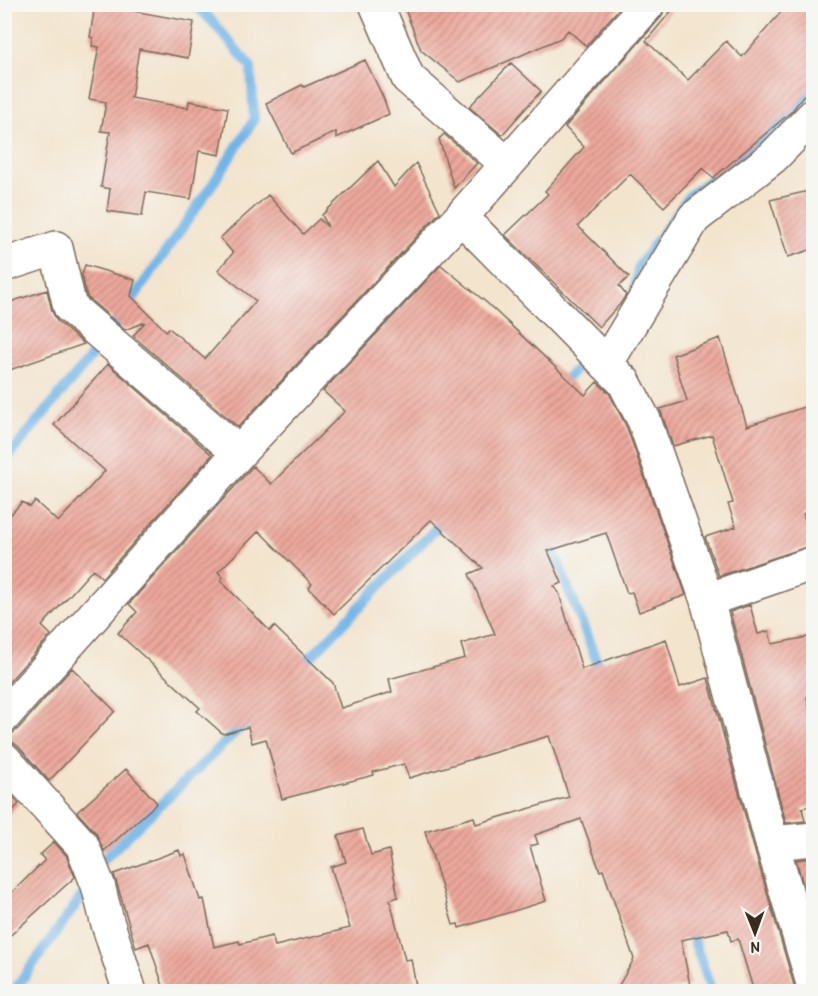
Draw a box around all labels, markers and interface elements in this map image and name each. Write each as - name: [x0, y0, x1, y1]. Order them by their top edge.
- north arrow: [725, 903, 785, 963]
- text: N: [750, 937, 760, 959]

